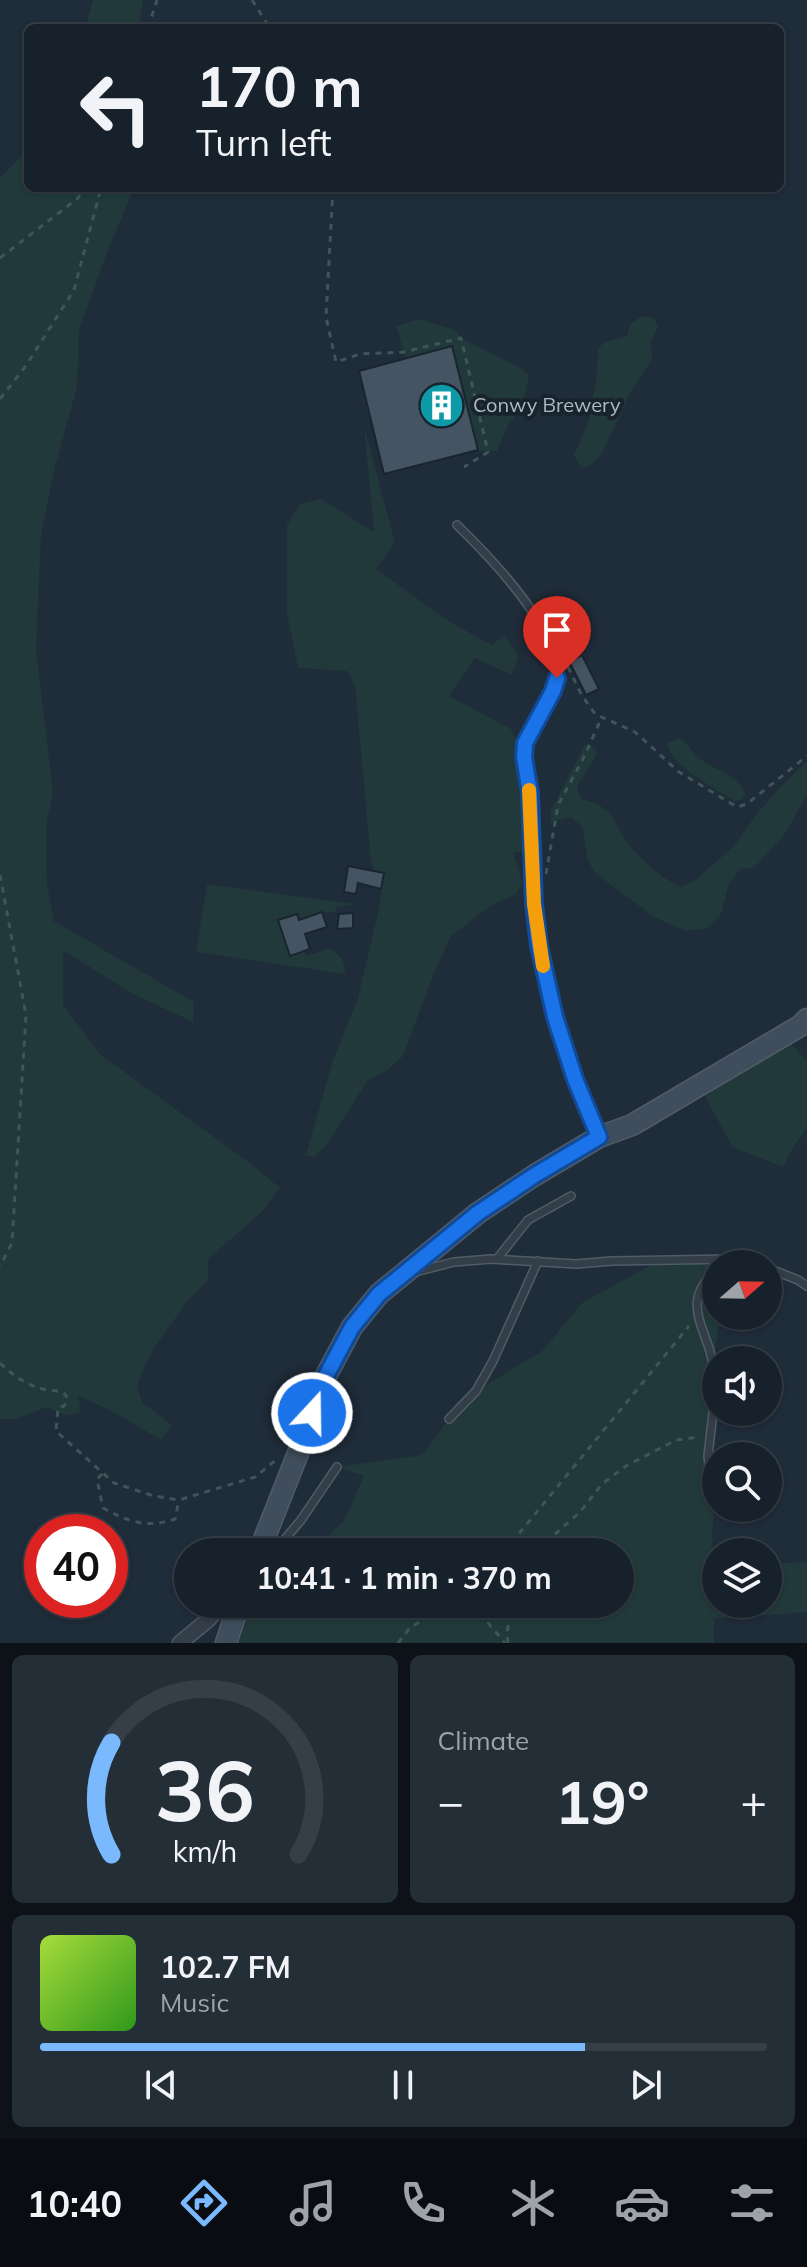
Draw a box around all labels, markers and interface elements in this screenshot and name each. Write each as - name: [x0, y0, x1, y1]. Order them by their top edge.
- text: 170 m: [196, 51, 363, 121]
- icon: left: [64, 56, 168, 160]
- text: Turn left: [196, 120, 332, 165]
- building icon: Conwy Brewery: [418, 381, 466, 429]
- place label: Conwy Brewery: [473, 392, 621, 417]
- pin: [523, 596, 591, 678]
- icon: arrive: [535, 608, 579, 652]
- north arrow: [702, 1250, 782, 1330]
- map controls: [702, 1250, 782, 1618]
- button: sound: [702, 1346, 782, 1426]
- position arrow: [270, 1371, 354, 1455]
- button: search: [702, 1442, 782, 1522]
- speed limit sign: 40: [24, 1514, 128, 1618]
- button: layers: [702, 1538, 782, 1618]
- text: 10:41 · 1 min · 370 m: [256, 1559, 552, 1597]
- text: Climate: [438, 1724, 529, 1757]
- text: 36: [155, 1737, 255, 1842]
- text: 19°: [555, 1764, 650, 1839]
- text: −: [438, 1774, 464, 1829]
- text: +: [741, 1774, 767, 1829]
- text: km/h: [172, 1833, 237, 1869]
- text: 102.7 FM: [160, 1948, 291, 1986]
- text: Music: [160, 1986, 229, 2019]
- icon: previous: [139, 2063, 183, 2107]
- icon: pause: [381, 2063, 425, 2107]
- icon: next: [624, 2063, 668, 2107]
- icon: directions: [176, 2175, 232, 2231]
- icon: music: [285, 2175, 341, 2231]
- icon: phone: [395, 2175, 451, 2231]
- icon: climate: [505, 2175, 561, 2231]
- icon: car: [614, 2175, 670, 2231]
- icon: filters: [724, 2175, 780, 2231]
- text: 10:40: [27, 2181, 122, 2226]

